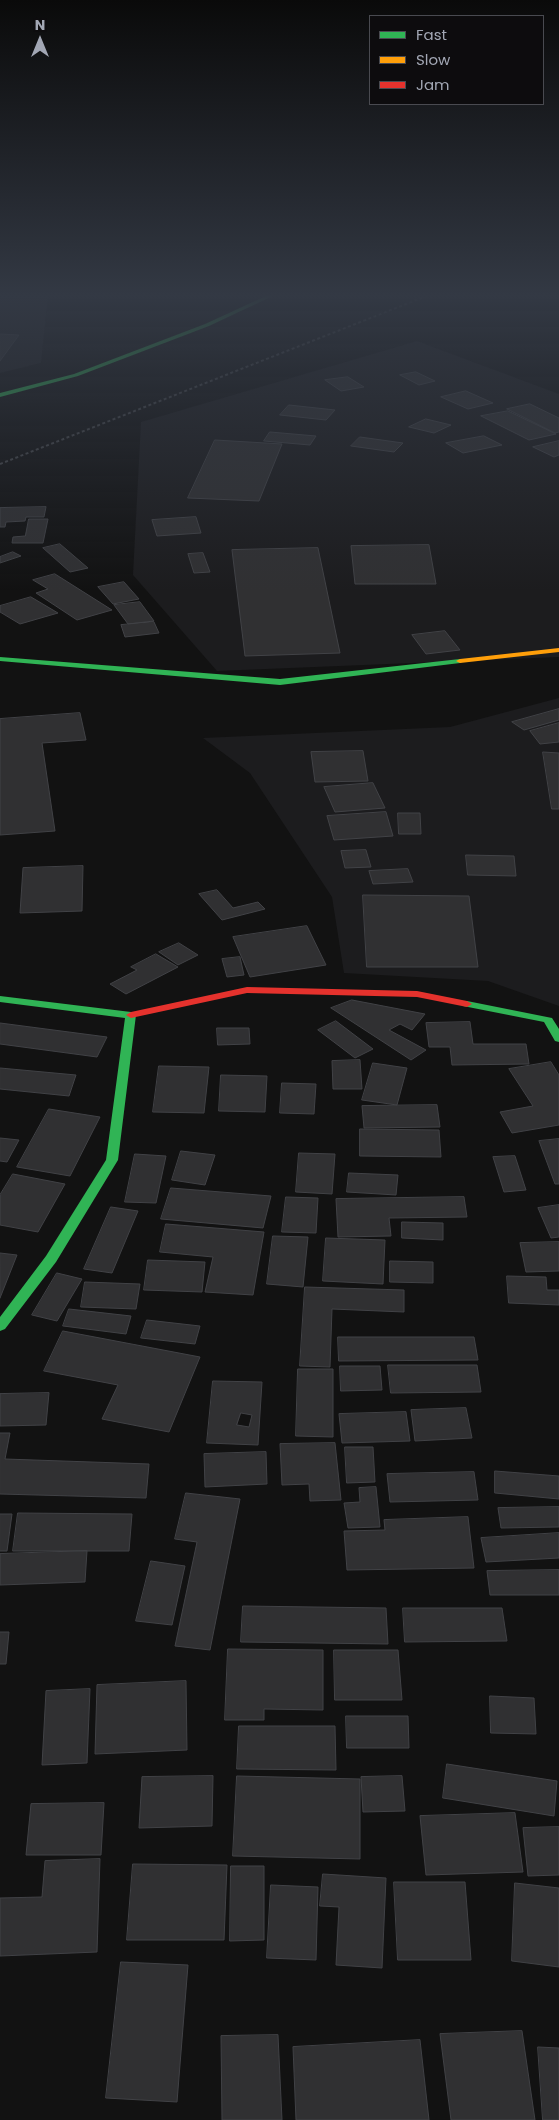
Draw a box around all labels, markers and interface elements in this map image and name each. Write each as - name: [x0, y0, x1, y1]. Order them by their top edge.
- north arrow: [15, 15, 65, 65]
- text: N: [35, 15, 45, 35]
- legend: [369, 15, 544, 105]
- text: Fast: [416, 24, 447, 45]
- text: Slow: [416, 49, 450, 70]
- text: Jam: [416, 74, 450, 95]

